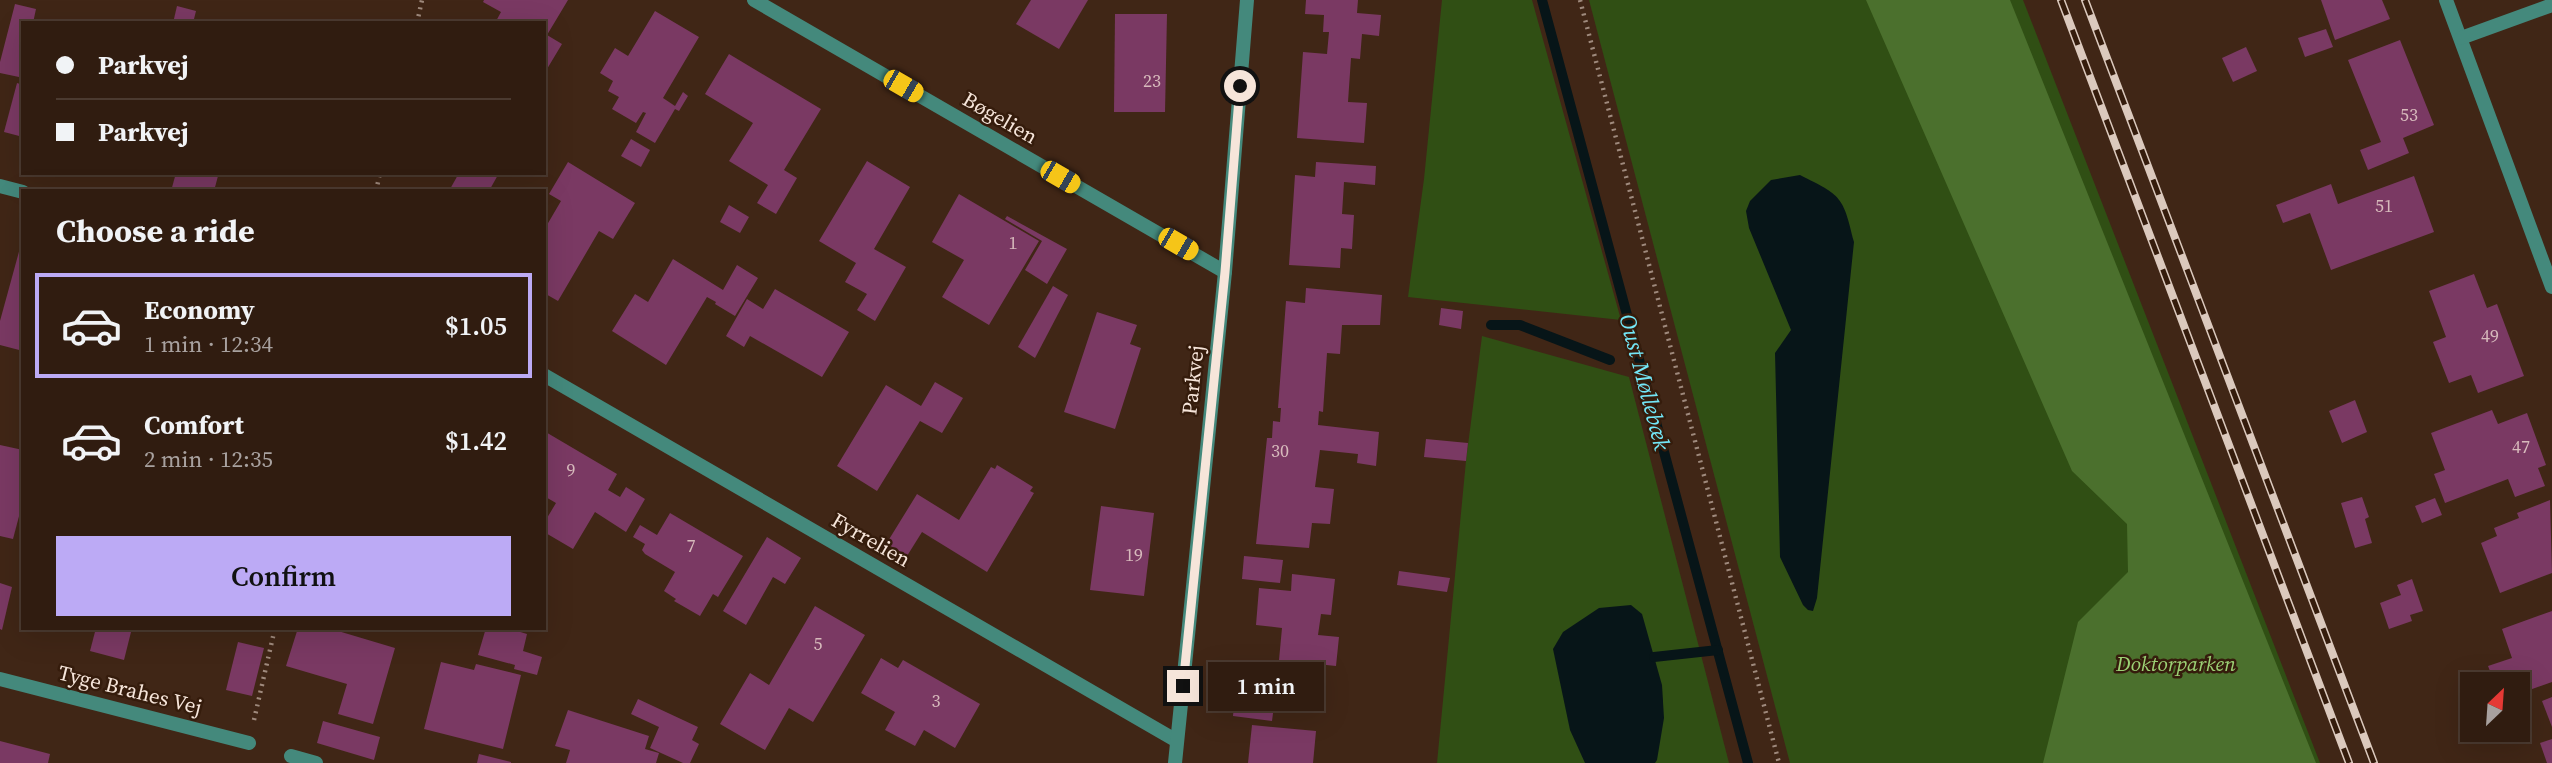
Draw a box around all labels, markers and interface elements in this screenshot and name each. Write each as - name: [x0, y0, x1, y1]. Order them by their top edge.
- text: Parkvej: [98, 47, 189, 83]
- car: [880, 66, 927, 106]
- house number: 23: [1143, 68, 1161, 93]
- route start: [1224, 70, 1256, 102]
- street label: Bøgelien: [958, 85, 1043, 151]
- house number: 53: [2400, 102, 2418, 127]
- text: Parkvej: [98, 114, 189, 150]
- car: [1037, 157, 1084, 197]
- house number: 51: [2375, 193, 2393, 218]
- text: Choose a ride: [56, 209, 255, 253]
- car: [1155, 224, 1202, 264]
- house number: 1: [1009, 230, 1018, 255]
- text: Economy: [144, 292, 255, 328]
- icon: car: [60, 294, 123, 357]
- text: $1.05: [445, 308, 507, 344]
- water label: Oust Møllebæk: [1611, 310, 1679, 454]
- house number: 49: [2481, 323, 2499, 348]
- text: 1 min · 12:34: [144, 328, 273, 360]
- street label: Parkvej: [1174, 344, 1211, 416]
- text: Comfort: [144, 407, 244, 443]
- icon: car: [60, 409, 123, 472]
- text: $1.42: [445, 423, 507, 459]
- house number: 47: [2512, 434, 2530, 459]
- house number: 30: [1271, 438, 1289, 463]
- text: 2 min · 12:35: [144, 443, 273, 475]
- house number: 9: [567, 457, 576, 482]
- street label: Fyrrelien: [827, 505, 916, 574]
- house number: 7: [687, 533, 696, 558]
- button: Confirm: [56, 536, 511, 616]
- house number: 19: [1125, 542, 1143, 567]
- house number: 5: [814, 631, 823, 656]
- park label: Doktorparken: [2115, 649, 2236, 678]
- street label: Tyge Brahes Vej: [55, 658, 205, 721]
- callout: 1 min: [1208, 662, 1323, 710]
- route end: [1167, 670, 1199, 702]
- text: 1 min: [1236, 670, 1296, 702]
- north arrow: [2460, 672, 2530, 742]
- map controls: [2460, 672, 2530, 742]
- house number: 3: [932, 688, 941, 713]

